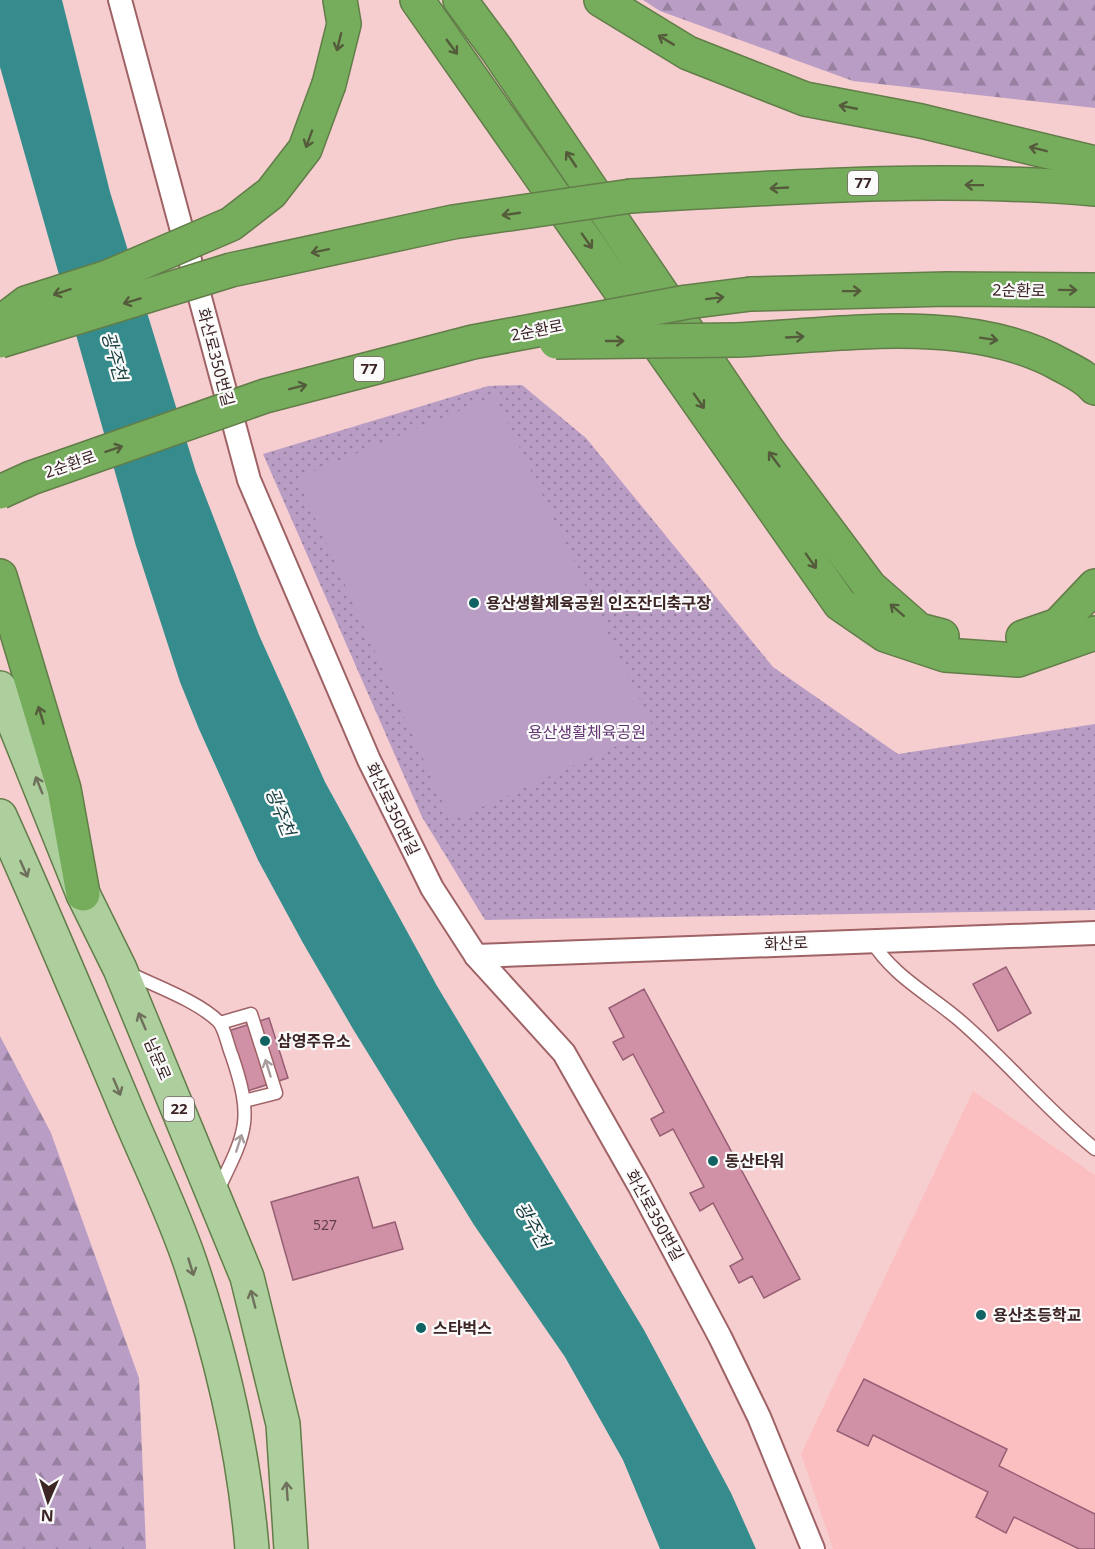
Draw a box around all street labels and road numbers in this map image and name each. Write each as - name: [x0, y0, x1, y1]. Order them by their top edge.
- road number: 77: [848, 171, 878, 195]
- street label: 2순환로: [992, 279, 1046, 301]
- street label: 화산로350번길: [192, 305, 240, 409]
- street label: 2순환로: [509, 314, 566, 346]
- road number: 77: [354, 357, 384, 381]
- street label: 2순환로: [41, 445, 99, 483]
- street label: 화산로350번길: [361, 759, 425, 859]
- street label: 화산로: [764, 931, 809, 955]
- street label: 남문로: [139, 1034, 177, 1084]
- road number: 22: [164, 1097, 194, 1121]
- street label: 화산로350번길: [621, 1165, 689, 1265]

